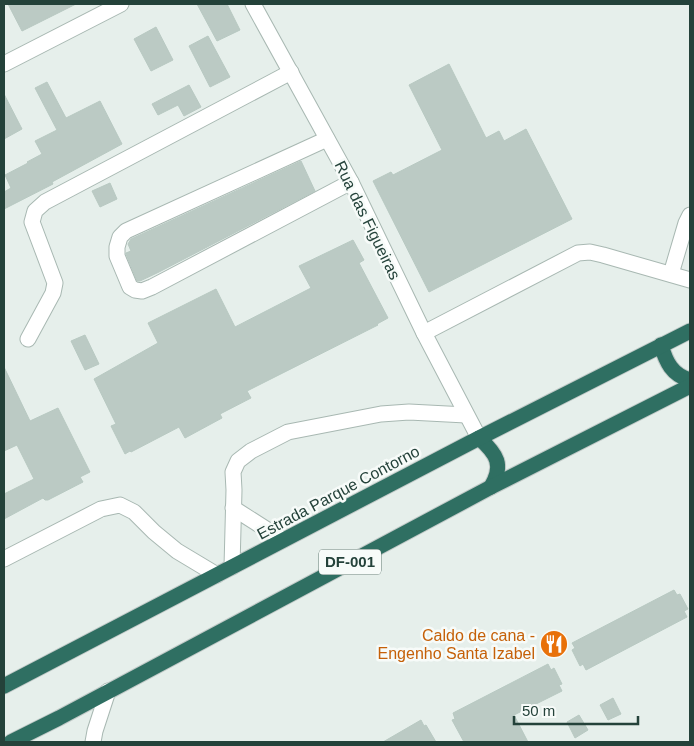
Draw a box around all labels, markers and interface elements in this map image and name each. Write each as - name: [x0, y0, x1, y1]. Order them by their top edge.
- street label: Rua das Figueiras: [331, 158, 404, 282]
- street label: Estrada Parque Contorno: [254, 442, 422, 543]
- road number: DF-001: [319, 550, 381, 574]
- place label: Caldo de cana - Engenho Santa Izabel: [378, 627, 535, 662]
- restaurant icon: Caldo de cana - Engenho Santa Izabel: [539, 629, 569, 659]
- scale bar: [514, 694, 638, 726]
- text: 50 m: [522, 702, 555, 719]

